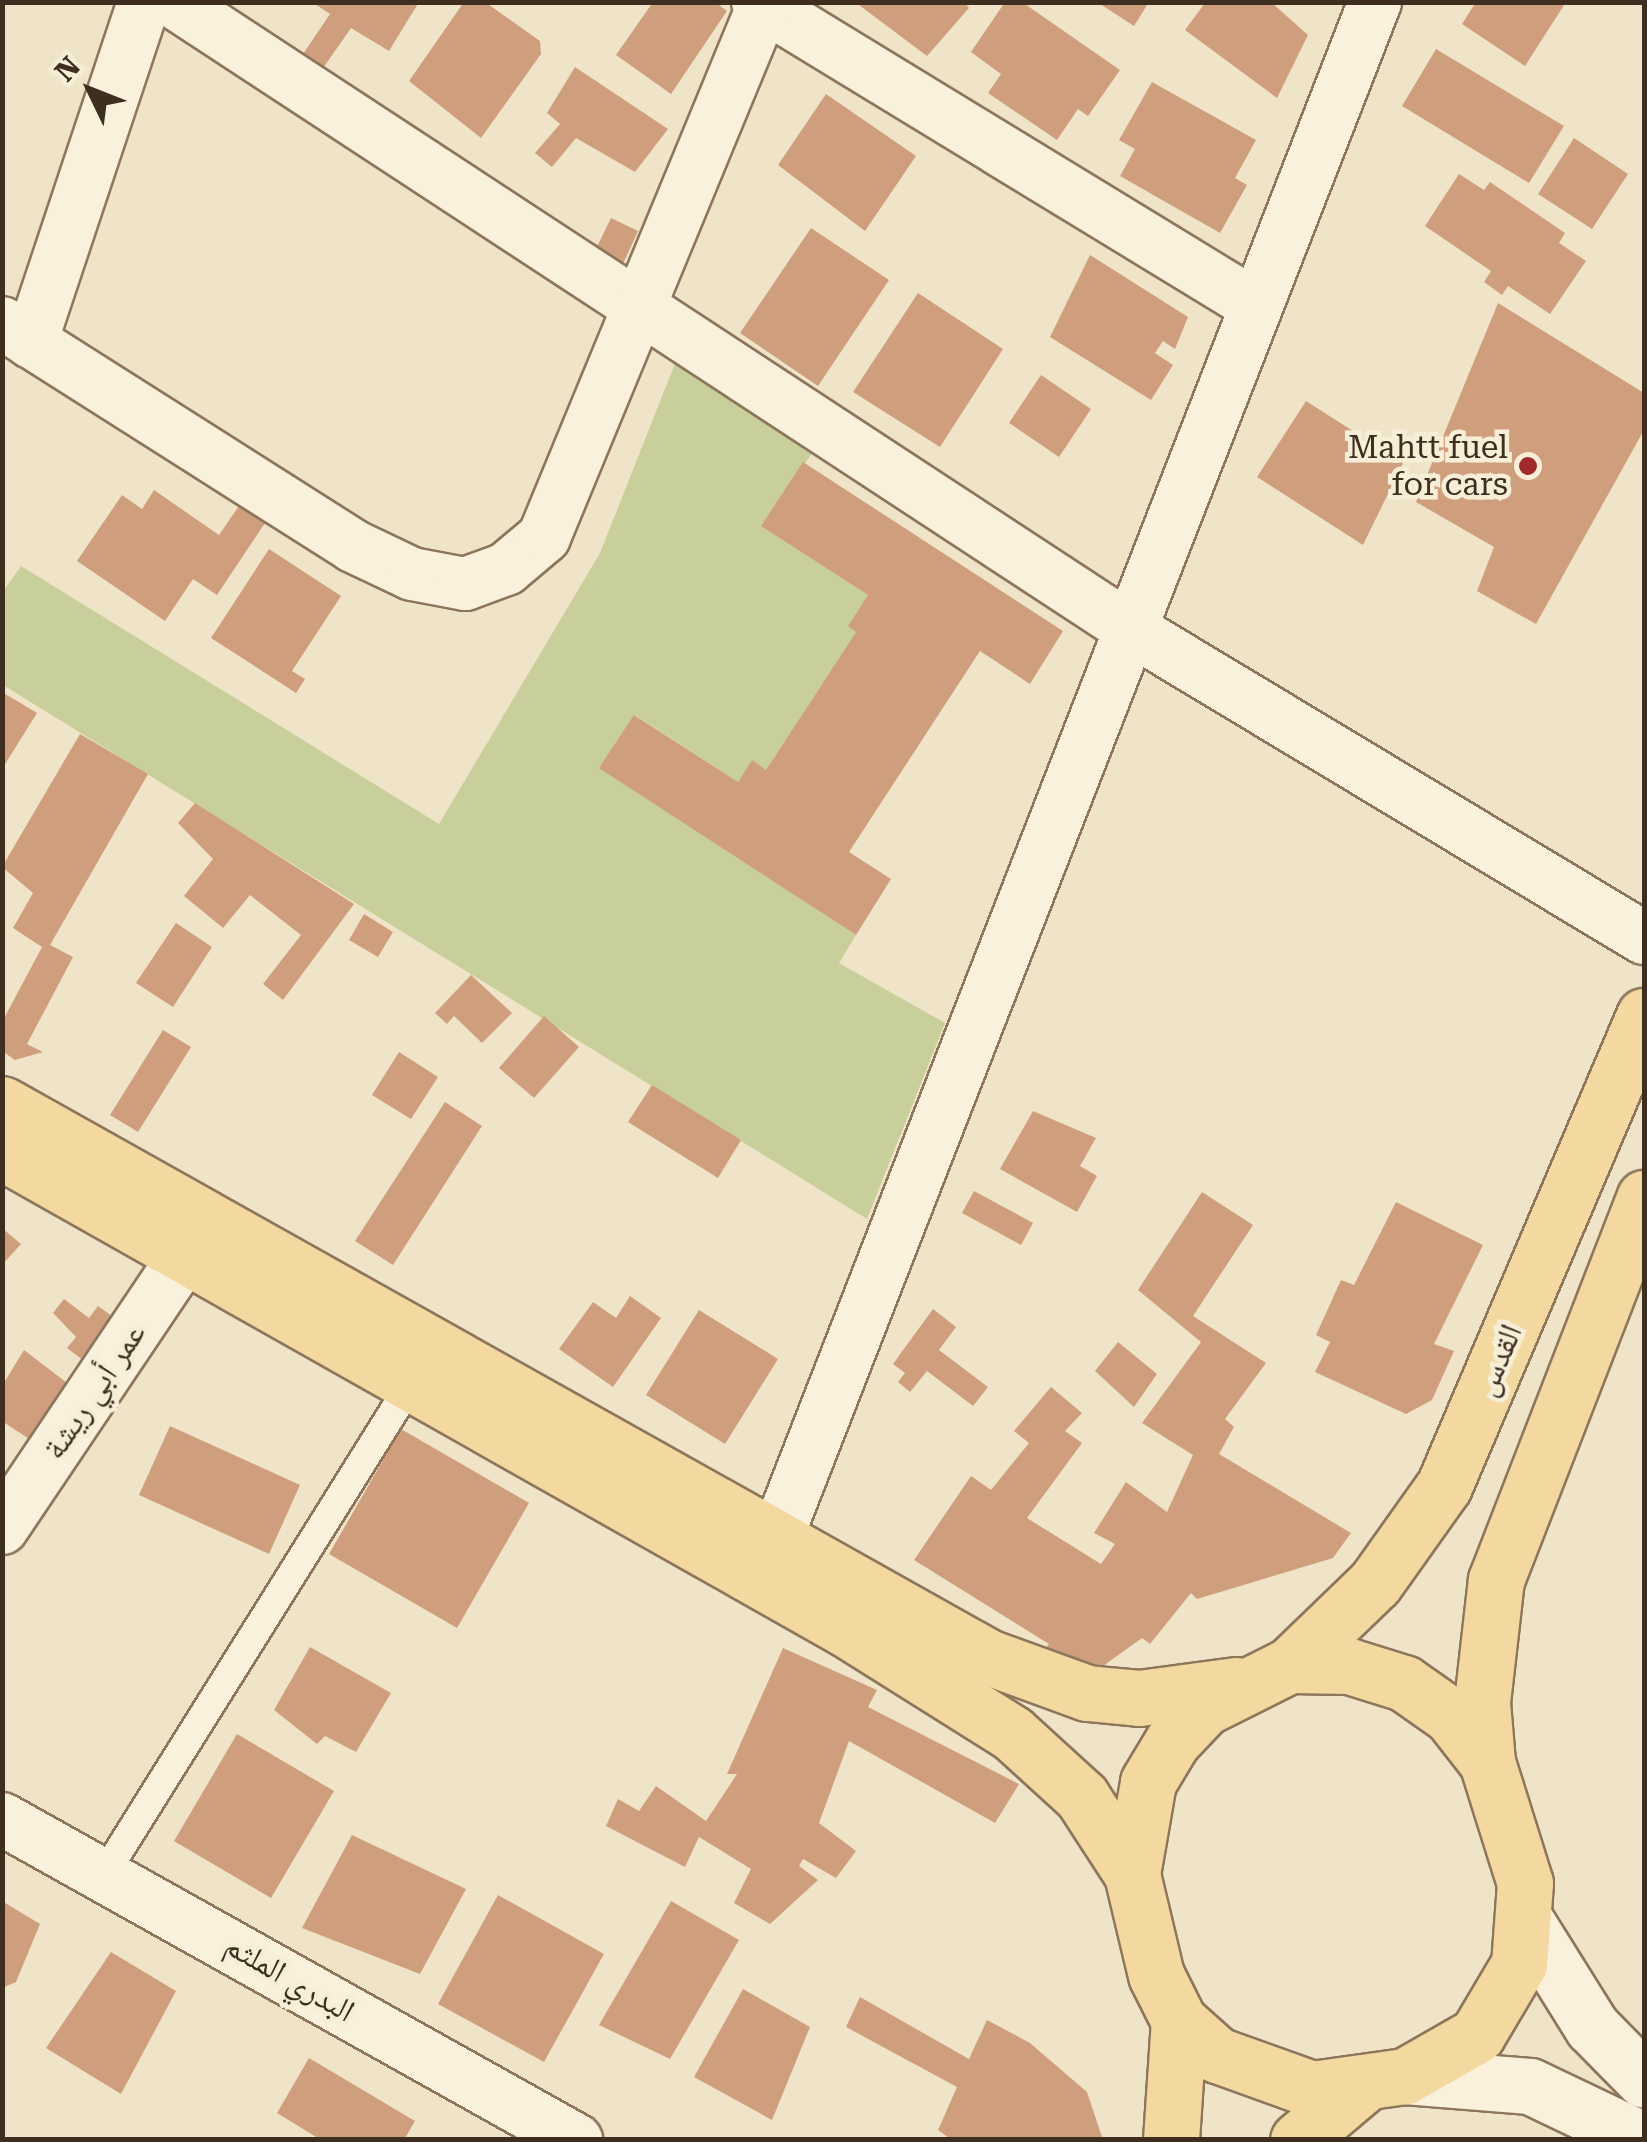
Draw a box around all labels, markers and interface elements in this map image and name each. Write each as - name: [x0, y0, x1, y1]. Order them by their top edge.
- north arrow: [40, 40, 140, 140]
- text: N: [48, 50, 87, 88]
- place label: Mahtt fuel for cars: [1348, 429, 1508, 504]
- marker: Mahtt fuel for cars: [1517, 455, 1539, 477]
- street label: عمر أبي ريشة: [34, 1316, 154, 1466]
- street label: القدس: [1466, 1318, 1530, 1402]
- street label: البدري الملثم: [218, 1926, 362, 2030]

